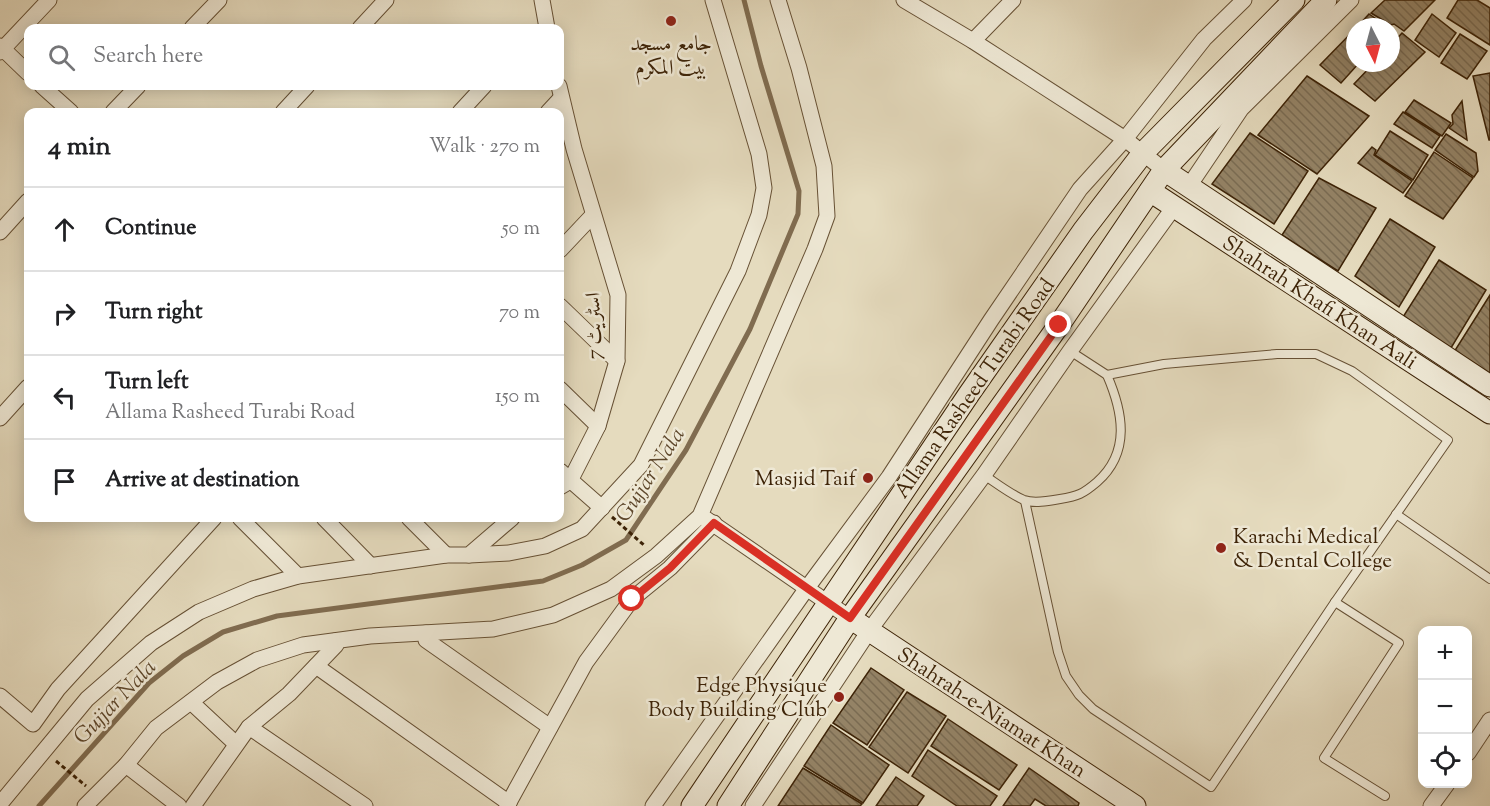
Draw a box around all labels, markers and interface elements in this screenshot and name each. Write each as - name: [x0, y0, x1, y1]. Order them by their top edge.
- marker: جامع مسجد بیت المکرم: [664, 14, 678, 28]
- north arrow: [1346, 18, 1400, 72]
- search box: [24, 24, 564, 90]
- place label: جامع مسجد بیت المکرم: [630, 30, 712, 85]
- icon: search: [45, 41, 78, 74]
- text: Search here: [93, 41, 203, 73]
- text: 4 min: [48, 129, 111, 166]
- text: Walk · 270 m: [429, 133, 540, 162]
- icon: ahead: [48, 213, 81, 246]
- text: Continue: [105, 213, 196, 245]
- text: 50 m: [502, 215, 540, 244]
- street label: Shahrah Khafi Khan Aali: [1216, 229, 1422, 378]
- street label: Allama Rasheed Turabi Road: [888, 273, 1063, 505]
- street label: اسٹریٹ 7: [579, 292, 611, 360]
- icon: right: [48, 297, 81, 330]
- text: Turn right: [105, 297, 202, 329]
- text: 70 m: [499, 299, 540, 328]
- route end: [1045, 311, 1071, 337]
- text: Turn left: [105, 367, 188, 399]
- icon: left: [48, 381, 81, 414]
- text: 150 m: [495, 383, 540, 412]
- text: Allama Rasheed Turabi Road: [105, 399, 355, 428]
- water label: Gujjar Nala: [609, 422, 694, 529]
- icon: arrive: [48, 465, 81, 498]
- text: Arrive at destination: [105, 465, 300, 497]
- place label: Masjid Taif: [755, 465, 858, 495]
- marker: Masjid Taif: [861, 471, 875, 485]
- place label: Karachi Medical & Dental College: [1233, 523, 1392, 577]
- marker: Karachi Medical & Dental College: [1214, 541, 1228, 555]
- route start: [618, 585, 644, 611]
- map controls: [1418, 626, 1472, 788]
- button: +: [1418, 626, 1472, 680]
- street label: Shahrah-e-Niamat Khan: [890, 641, 1092, 786]
- water label: Gujjar Nala: [67, 653, 165, 753]
- place label: Edge Physique Body Building Club: [648, 672, 827, 726]
- button: −: [1418, 680, 1472, 734]
- marker: Edge Physique Body Building Club: [832, 690, 846, 704]
- button: locate: [1418, 734, 1472, 788]

